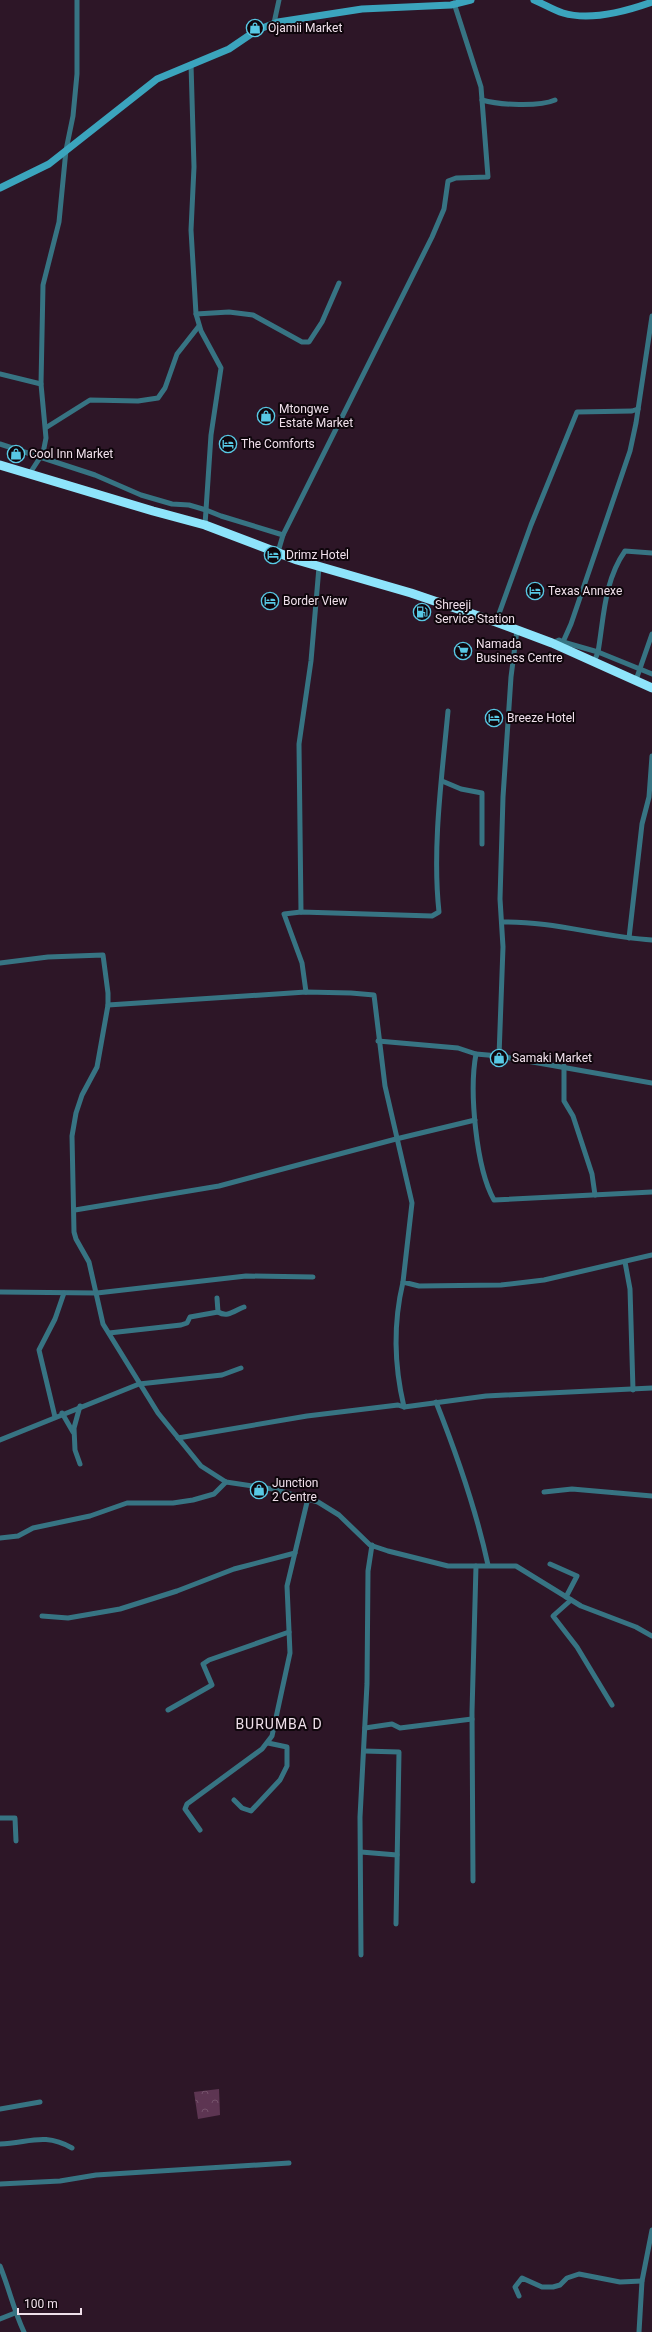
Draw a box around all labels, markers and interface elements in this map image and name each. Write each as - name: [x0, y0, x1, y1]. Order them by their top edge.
- shop icon: Ojamii Market: [245, 18, 265, 38]
- place label: Ojamii Market: [268, 21, 342, 35]
- place label: Mtongwe Estate Market: [279, 402, 353, 430]
- shop icon: Mtongwe Estate Market: [256, 406, 276, 426]
- hotel icon: The Comforts: [218, 434, 238, 454]
- place label: The Comforts: [241, 437, 315, 451]
- shop icon: Cool Inn Market: [6, 444, 26, 464]
- place label: Cool Inn Market: [29, 447, 113, 461]
- hotel icon: Drimz Hotel: [263, 545, 283, 565]
- place label: Drimz Hotel: [286, 548, 349, 562]
- hotel icon: Texas Annexe: [525, 581, 545, 601]
- place label: Texas Annexe: [548, 584, 622, 598]
- hotel icon: Border View: [260, 591, 280, 611]
- place label: Border View: [283, 594, 347, 608]
- place label: Shreeji Service Station: [435, 598, 515, 626]
- fuel station icon: Shreeji Service Station: [412, 602, 432, 622]
- place label: Namada Business Centre: [476, 637, 563, 665]
- supermarket icon: Namada Business Centre: [453, 641, 473, 661]
- hotel icon: Breeze Hotel: [484, 708, 504, 728]
- place label: Breeze Hotel: [507, 711, 575, 725]
- shop icon: Samaki Market: [489, 1048, 509, 1068]
- place label: Samaki Market: [512, 1051, 592, 1065]
- place label: Junction 2 Centre: [272, 1476, 318, 1504]
- shop icon: Junction 2 Centre: [249, 1480, 269, 1500]
- district label: BURUMBA D: [235, 1716, 323, 1732]
- scale bar: [18, 2290, 81, 2316]
- text: 100 m: [24, 2297, 58, 2311]

